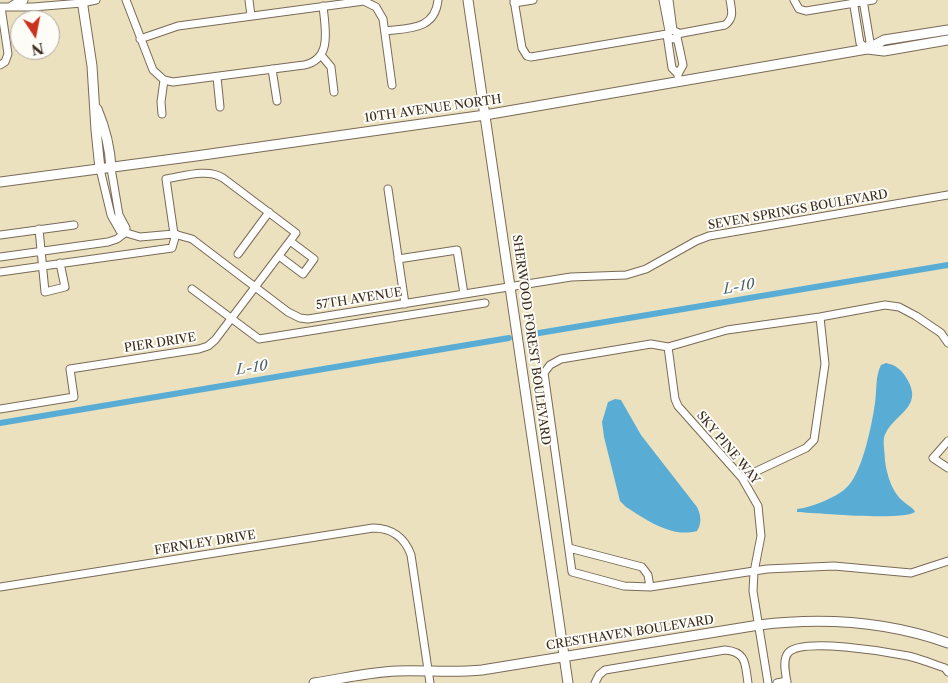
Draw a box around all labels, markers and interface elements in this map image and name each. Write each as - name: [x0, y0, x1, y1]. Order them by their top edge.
- north arrow: [10, 10, 60, 60]
- text: N: [30, 39, 45, 59]
- street label: 10TH AVENUE NORTH: [364, 92, 502, 126]
- street label: SEVEN SPRINGS BOULEVARD: [707, 187, 889, 233]
- street label: SHERWOOD FOREST BOULEVARD: [509, 234, 553, 446]
- water label: L-10: [722, 276, 756, 298]
- street label: 57TH AVENUE: [315, 285, 403, 313]
- street label: PIER DRIVE: [123, 330, 197, 356]
- water label: L-10: [235, 357, 269, 379]
- street label: SKY PINE WAY: [693, 409, 763, 487]
- street label: FERNLEY DRIVE: [153, 528, 257, 558]
- street label: CRESTHAVEN BOULEVARD: [545, 613, 715, 653]

